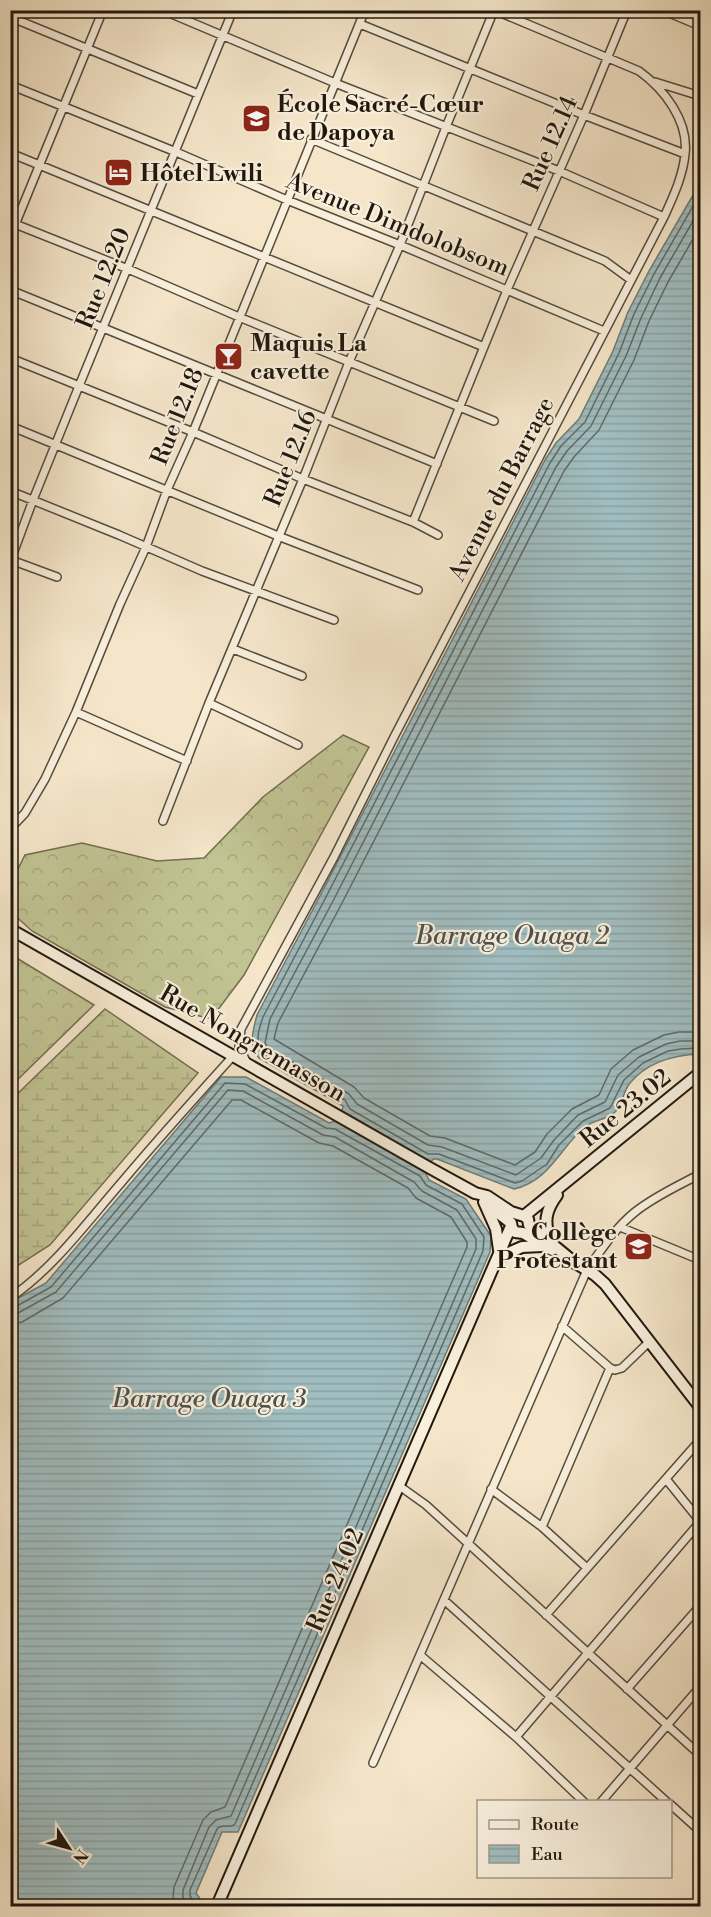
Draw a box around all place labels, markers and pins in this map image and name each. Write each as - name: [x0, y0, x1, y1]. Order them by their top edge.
- place label: École Sacré-Cœur de Dapoya: [277, 88, 484, 148]
- school or university icon: École Sacré-Cœur de Dapoya: [240, 102, 272, 134]
- hotel icon: Hôtel Lwili: [103, 157, 135, 189]
- place label: Hôtel Lwili: [140, 159, 263, 189]
- place label: Maquis La cavette: [250, 329, 368, 387]
- bar icon: Maquis La cavette: [213, 341, 245, 373]
- place label: Collège Protestant: [497, 1218, 617, 1276]
- school or university icon: Collège Protestant: [622, 1230, 654, 1262]

